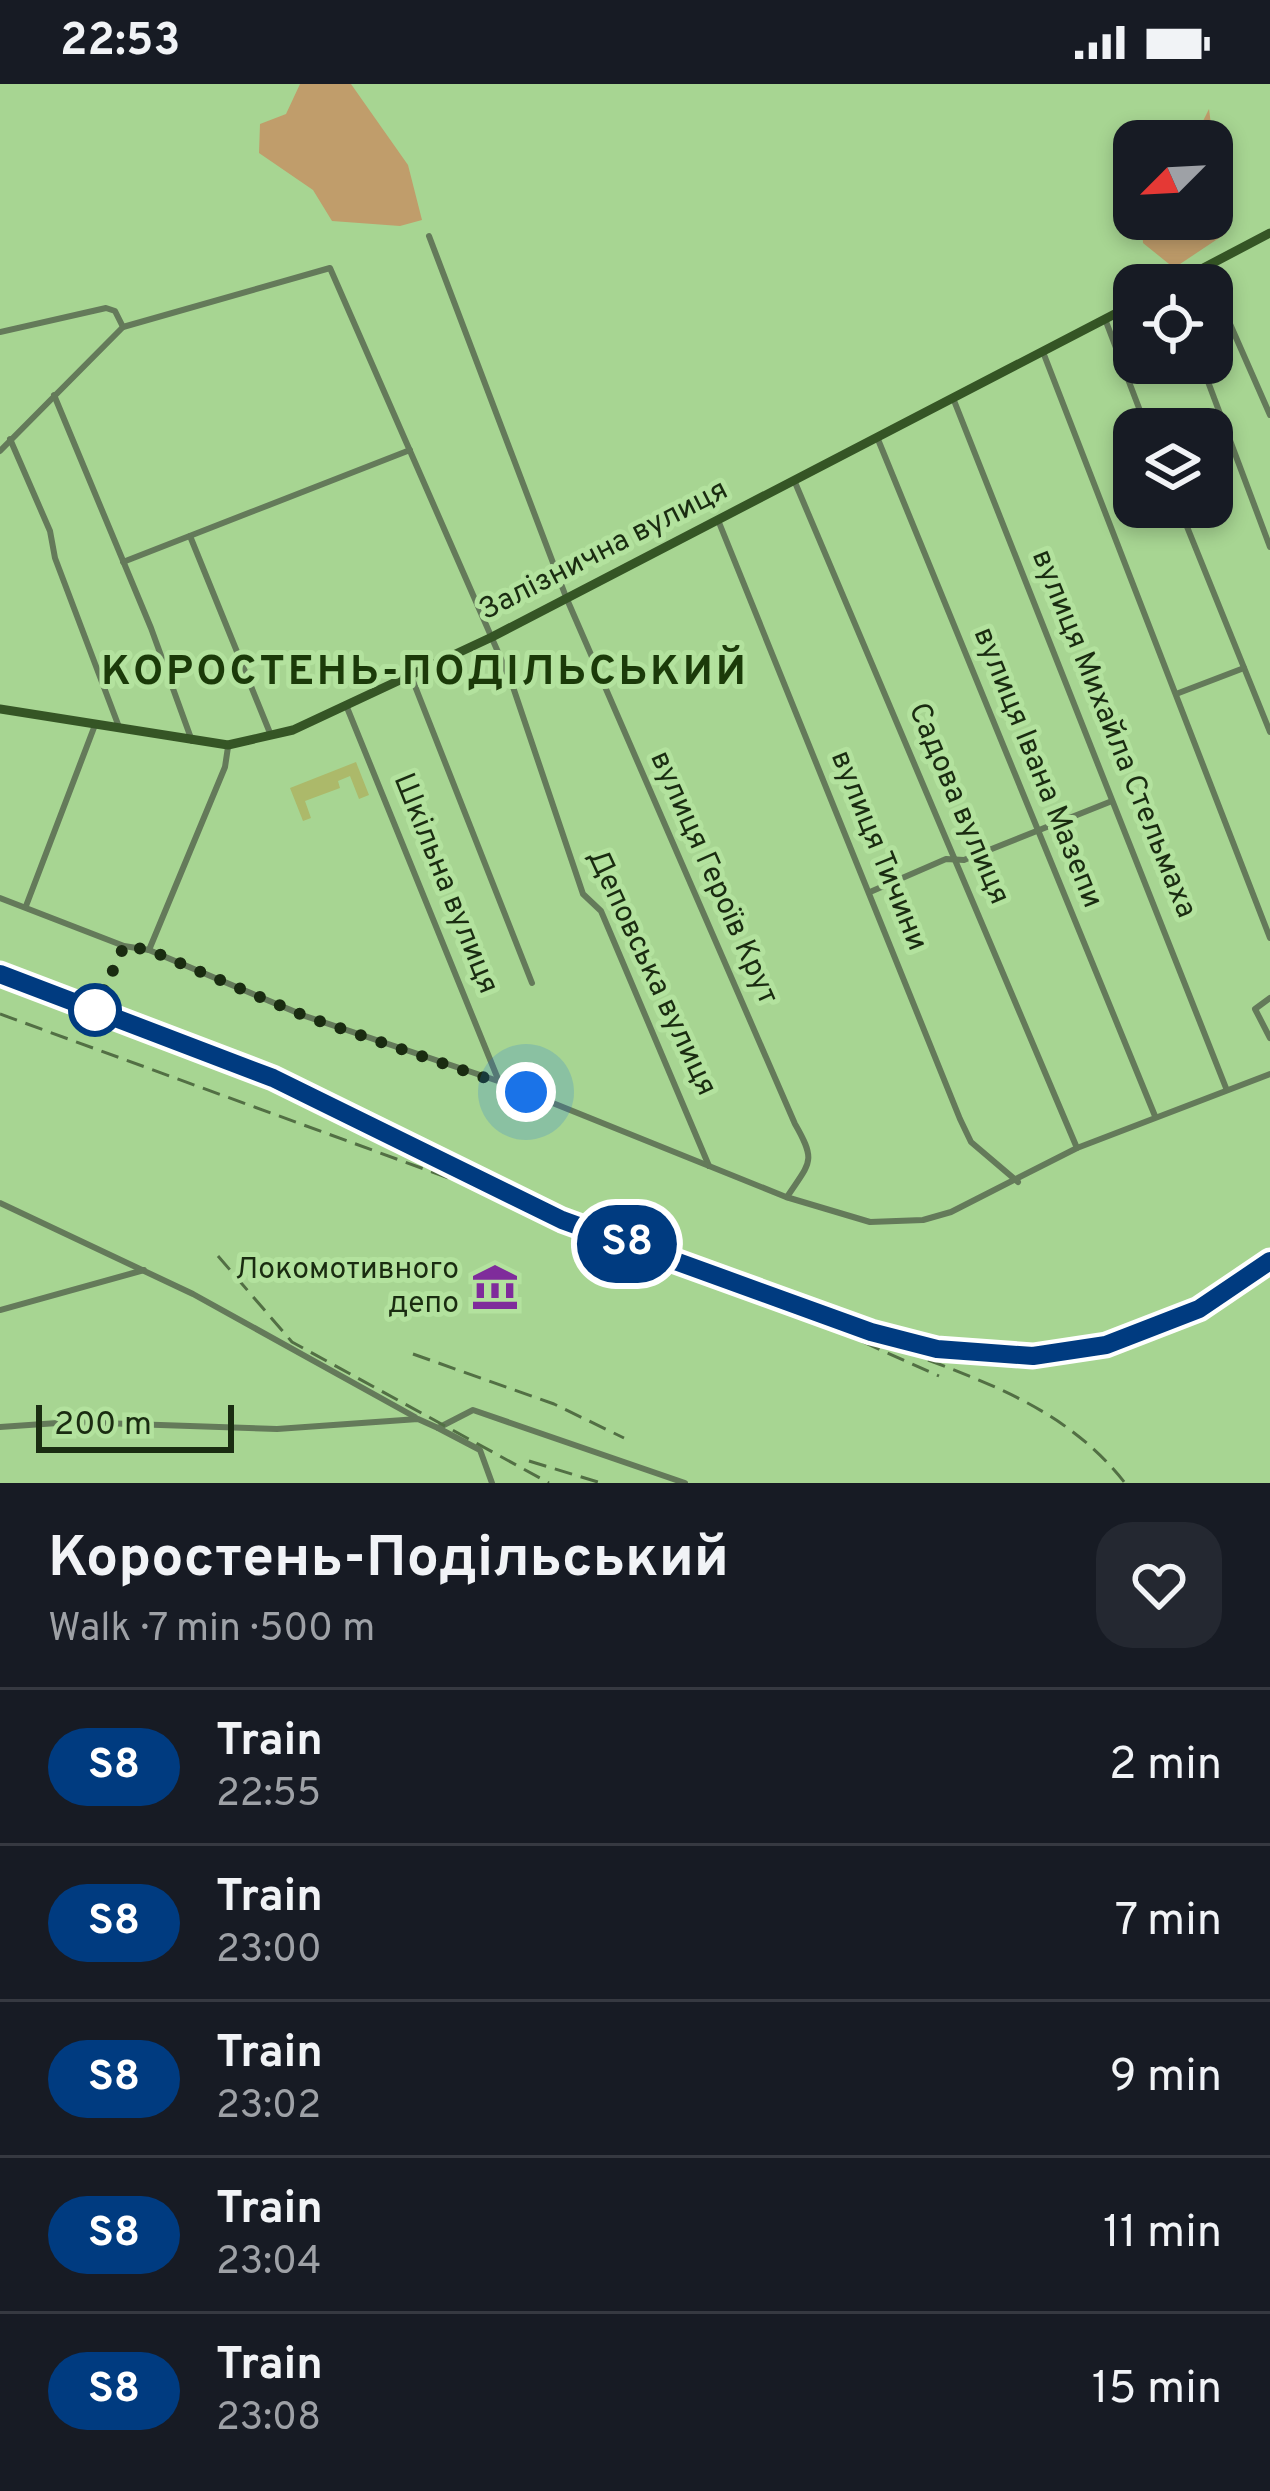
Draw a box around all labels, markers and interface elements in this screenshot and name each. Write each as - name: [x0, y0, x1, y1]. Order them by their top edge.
- text: 22:53: [60, 14, 180, 71]
- north arrow: [1113, 120, 1233, 240]
- map controls: [1113, 120, 1233, 528]
- button: locate: [1113, 264, 1233, 384]
- button: layers: [1113, 408, 1233, 528]
- street label: Залізнична вулиця: [473, 472, 735, 630]
- street label: вулиця Михайла Стельмаха: [1022, 544, 1204, 924]
- street label: вулиця Івана Мазепи: [964, 622, 1110, 914]
- district label: КОРОСТЕНЬ-ПОДІЛЬСЬКИЙ: [101, 645, 749, 700]
- street label: Садова вулиця: [899, 698, 1017, 910]
- street label: вулиця Героїв Крут: [641, 746, 785, 1010]
- street label: вулиця Тичини: [821, 746, 935, 956]
- street label: Шкільна вулиця: [384, 768, 506, 1000]
- street label: Деповська вулиця: [578, 844, 724, 1102]
- unlabelled marker: [70, 985, 120, 1035]
- your location: [496, 1062, 556, 1122]
- line badge: S8: [573, 1205, 681, 1283]
- text: S8: [601, 1217, 653, 1270]
- place label: Локомотивного депо: [235, 1252, 459, 1323]
- museum icon: Локомотивного депо: [470, 1262, 520, 1312]
- scale bar: [36, 1399, 234, 1452]
- text: 200 m: [54, 1405, 152, 1447]
- button: heart: [1096, 1522, 1222, 1648]
- text: Коростень-Подільський: [48, 1525, 729, 1597]
- text: Walk · 7 min · 500 m: [48, 1606, 375, 1655]
- text: Train: [216, 1714, 323, 1771]
- text: 2 min: [1109, 1738, 1222, 1795]
- text: S8: [88, 1740, 140, 1793]
- text: 22:55: [216, 1771, 321, 1820]
- text: Train: [216, 1870, 323, 1927]
- text: 7 min: [1115, 1894, 1222, 1951]
- text: S8: [88, 1896, 140, 1949]
- text: 23:00: [216, 1927, 322, 1976]
- text: Train: [216, 2026, 323, 2083]
- text: 9 min: [1110, 2050, 1222, 2107]
- text: S8: [88, 2052, 140, 2105]
- text: 23:02: [216, 2083, 321, 2132]
- text: Train: [216, 2182, 323, 2239]
- text: 11 min: [1103, 2206, 1222, 2263]
- text: S8: [88, 2208, 140, 2261]
- text: 23:04: [216, 2239, 321, 2288]
- text: Train: [216, 2338, 323, 2395]
- text: 15 min: [1092, 2362, 1222, 2419]
- text: S8: [88, 2364, 140, 2417]
- text: 23:08: [216, 2395, 321, 2444]

